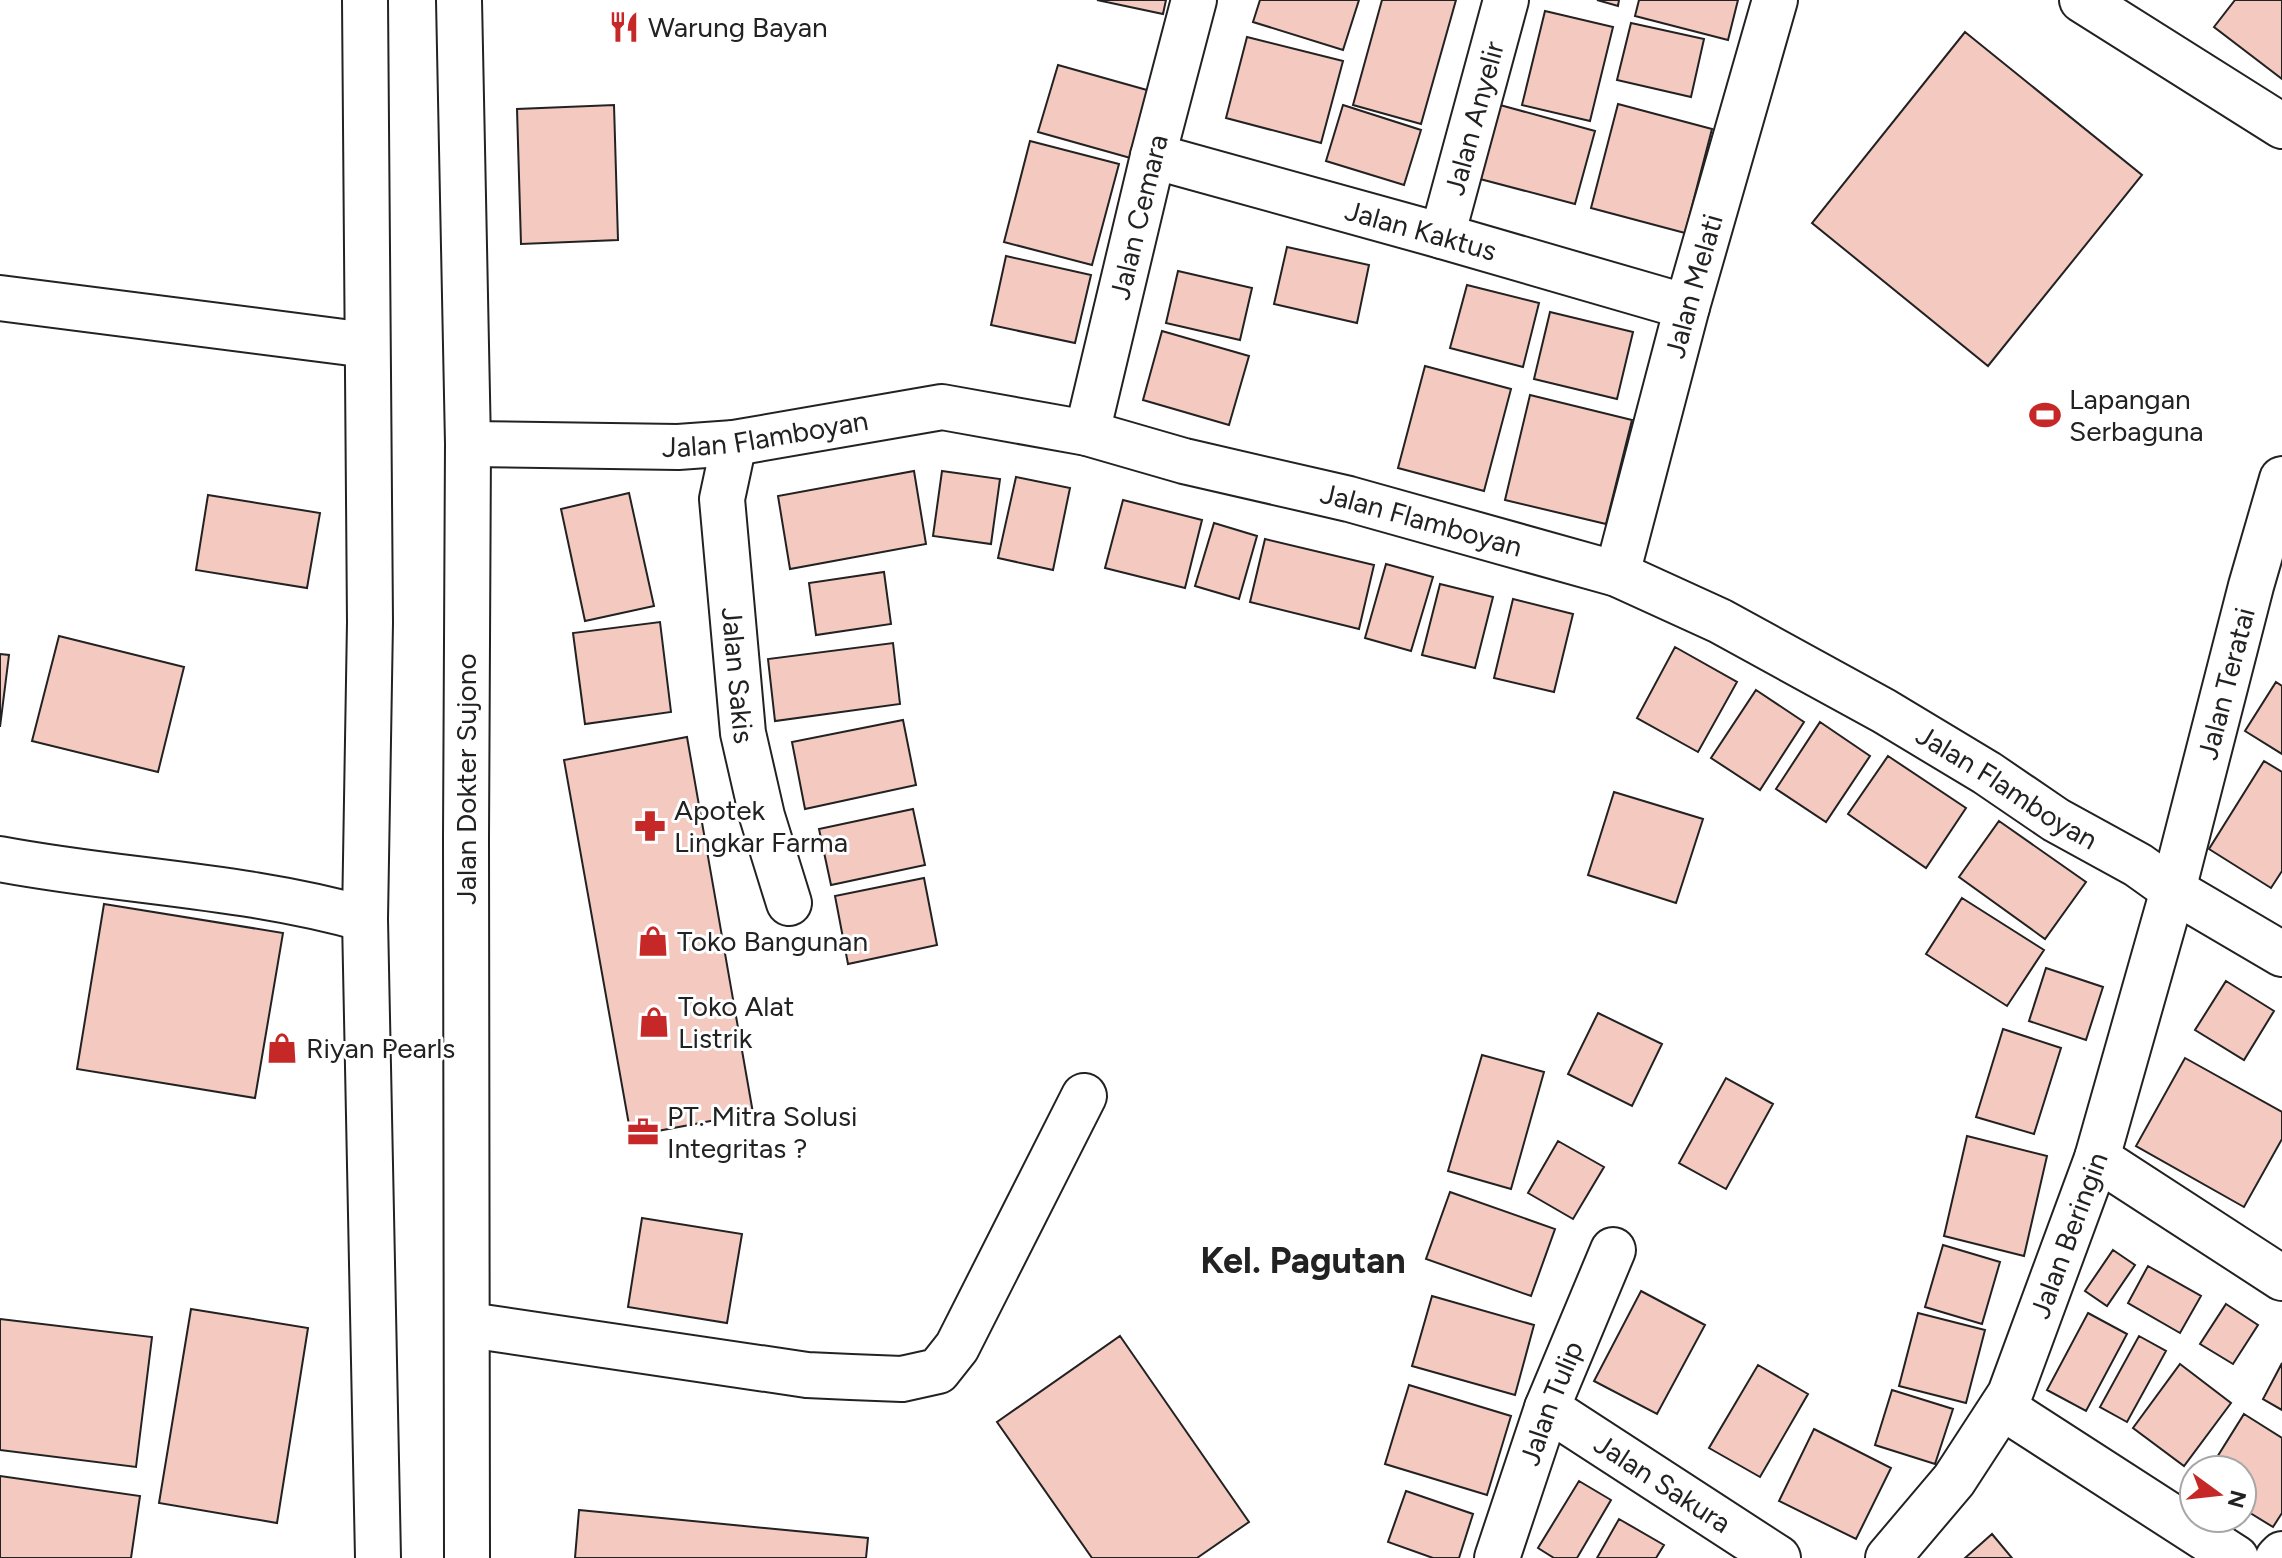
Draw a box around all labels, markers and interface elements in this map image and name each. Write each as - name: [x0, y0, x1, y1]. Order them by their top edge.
- restaurant icon: Warung Bayan: [607, 10, 641, 44]
- place label: Warung Bayan: [648, 10, 828, 44]
- street label: Jalan Anyelir: [1437, 37, 1511, 199]
- street label: Jalan Cemara: [1102, 131, 1175, 303]
- street label: Jalan Kaktus: [1341, 193, 1501, 268]
- street label: Jalan Melati: [1657, 210, 1730, 362]
- place label: Lapangan Serbaguna: [2069, 382, 2204, 448]
- sports icon: Lapangan Serbaguna: [2028, 398, 2062, 432]
- street label: Jalan Flamboyan: [662, 403, 871, 464]
- street label: Jalan Flamboyan: [1317, 476, 1526, 564]
- street label: Jalan Teratai: [2190, 604, 2262, 763]
- street label: Jalan Sakis: [715, 606, 762, 747]
- street label: Jalan Dokter Sujono: [449, 653, 483, 905]
- street label: Jalan Flamboyan: [1910, 717, 2103, 856]
- place label: Apotek Lingkar Farma: [674, 793, 848, 859]
- pharmacy icon: Apotek Lingkar Farma: [633, 809, 667, 843]
- shop icon: Toko Bangunan: [636, 924, 670, 958]
- place label: Toko Bangunan: [677, 924, 868, 958]
- place label: Toko Alat Listrik: [678, 989, 794, 1055]
- shop icon: Toko Alat Listrik: [637, 1005, 671, 1039]
- shop icon: Riyan Pearls: [265, 1031, 299, 1065]
- place label: Riyan Pearls: [306, 1031, 455, 1065]
- place label: PT. Mitra Solusi Integritas ?: [667, 1099, 858, 1165]
- office icon: PT. Mitra Solusi Integritas ?: [626, 1115, 660, 1149]
- street label: Jalan Beringin: [2022, 1148, 2115, 1323]
- district label: Kel. Pagutan: [1200, 1239, 1406, 1282]
- street label: Jalan Tulip: [1512, 1336, 1590, 1470]
- street label: Jalan Sakura: [1588, 1426, 1737, 1540]
- north arrow: [2178, 1454, 2258, 1534]
- text: N: [2222, 1487, 2252, 1511]

